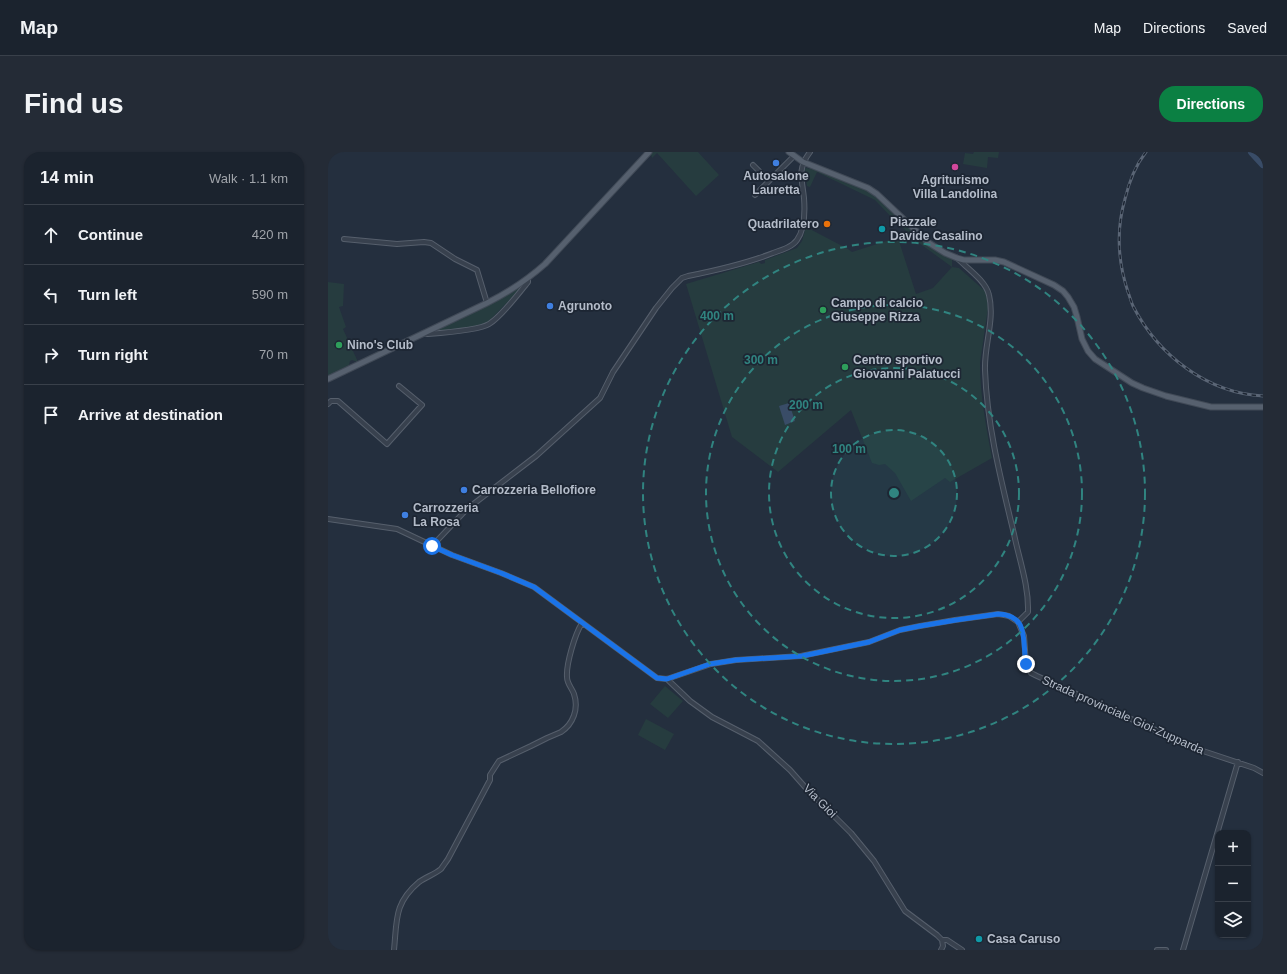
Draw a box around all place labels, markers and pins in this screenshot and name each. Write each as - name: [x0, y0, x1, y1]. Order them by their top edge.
- marker: Autosalone Lauretta: [771, 158, 781, 168]
- marker: Agriturismo Villa Landolina: [950, 162, 960, 172]
- place label: Autosalone Lauretta: [743, 169, 809, 197]
- place label: Agriturismo Villa Landolina: [913, 173, 998, 201]
- place label: Piazzale Davide Casalino: [890, 215, 983, 243]
- place label: Quadrilatero: [748, 217, 819, 231]
- marker: Quadrilatero: [822, 219, 832, 229]
- marker: Piazzale Davide Casalino: [877, 224, 887, 234]
- place label: Campo di calcio Giuseppe Rizza: [831, 296, 923, 324]
- place label: Agrunoto: [558, 299, 612, 313]
- marker: Agrunoto: [545, 301, 555, 311]
- marker: Campo di calcio Giuseppe Rizza: [818, 305, 828, 315]
- place label: Nino's Club: [347, 338, 413, 352]
- marker: Nino's Club: [334, 340, 344, 350]
- place label: Centro sportivo Giovanni Palatucci: [853, 353, 960, 381]
- marker: Centro sportivo Giovanni Palatucci: [840, 362, 850, 372]
- place label: Carrozzeria Bellofiore: [472, 483, 596, 497]
- marker: Carrozzeria Bellofiore: [459, 485, 469, 495]
- centre of rings: [887, 486, 901, 500]
- place label: Carrozzeria La Rosa: [413, 501, 479, 529]
- marker: Carrozzeria La Rosa: [400, 510, 410, 520]
- place label: Casa Caruso: [987, 932, 1060, 946]
- marker: Casa Caruso: [974, 934, 984, 944]

